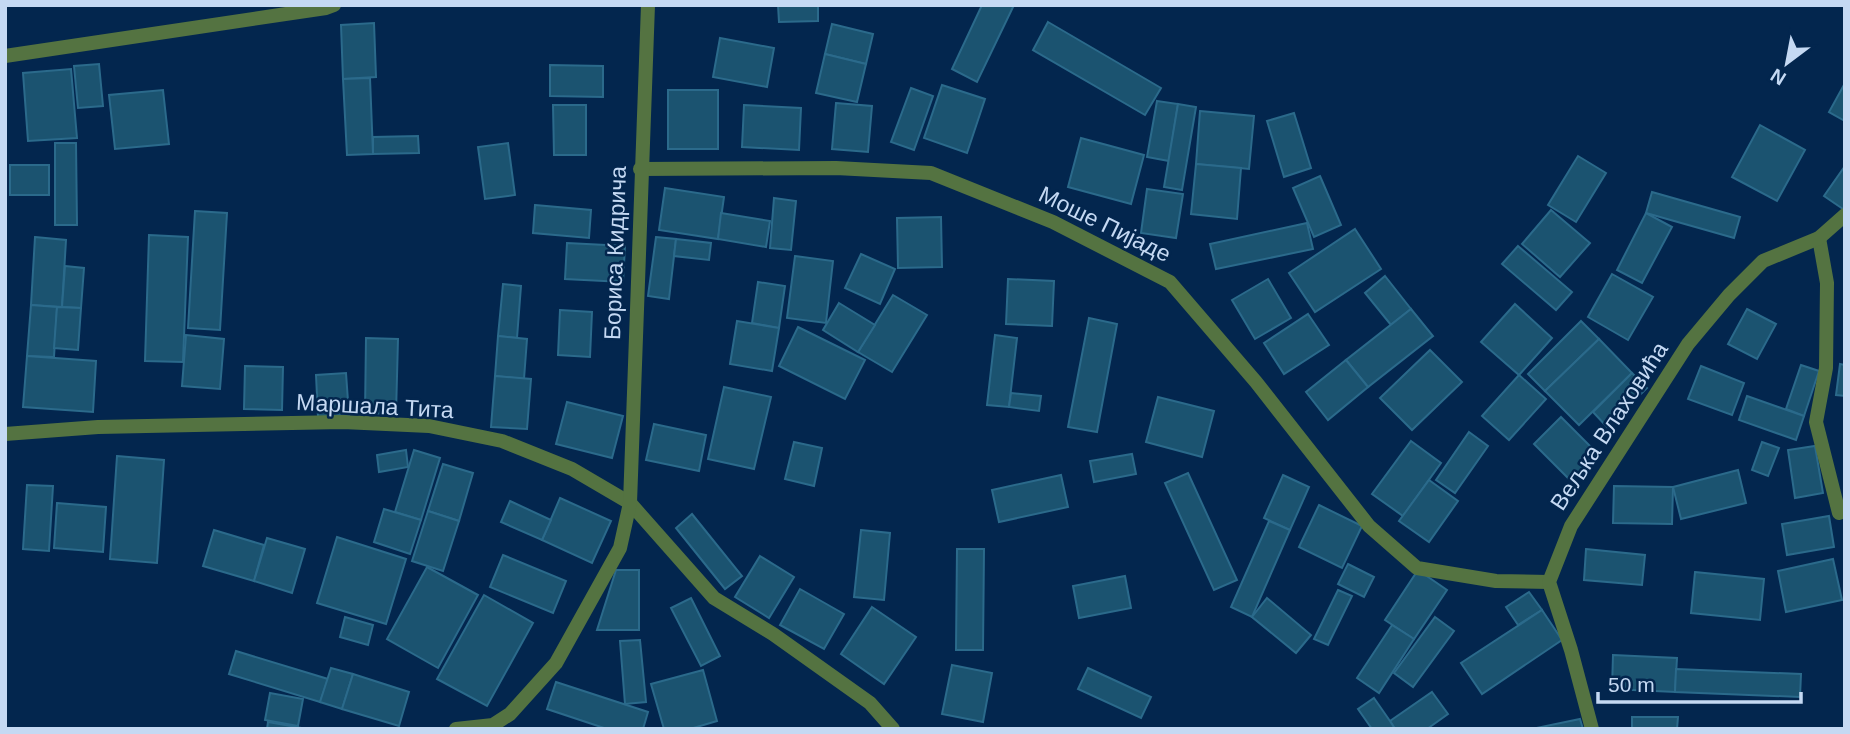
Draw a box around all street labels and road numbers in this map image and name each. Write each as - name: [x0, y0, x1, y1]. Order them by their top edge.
- street label: Бориса Кидрича: [599, 165, 631, 341]
- street label: Моше Пијаде: [1035, 181, 1175, 267]
- street label: Вељка Влаховића: [1545, 337, 1673, 515]
- street label: Маршала Тита: [296, 389, 455, 423]

